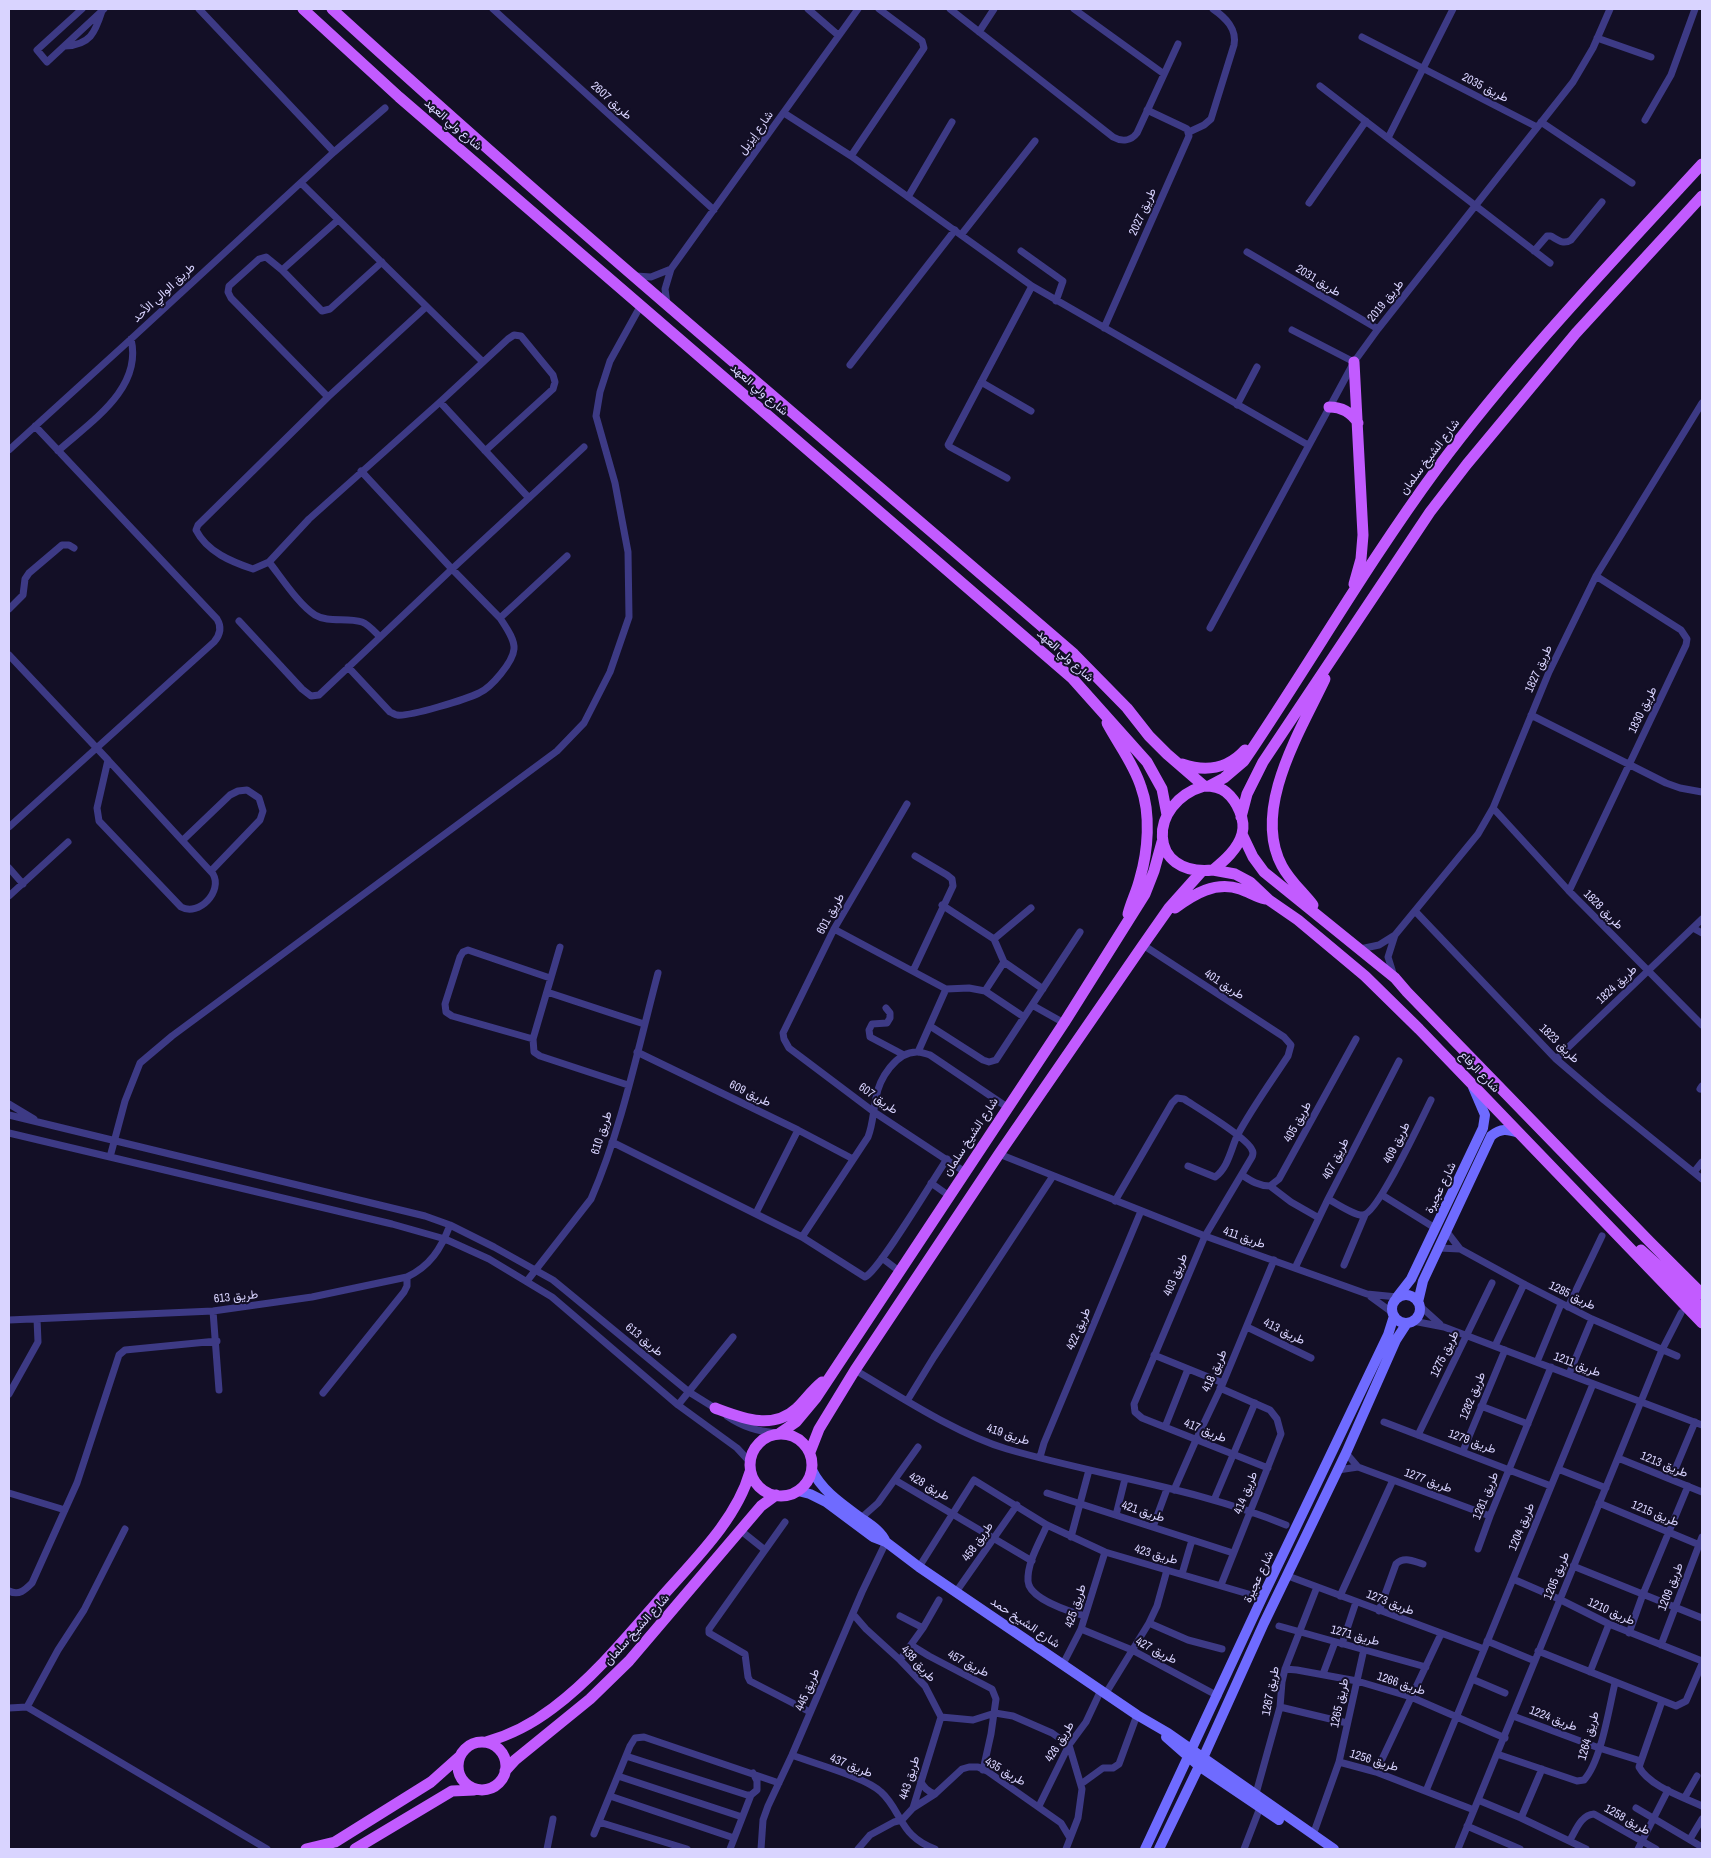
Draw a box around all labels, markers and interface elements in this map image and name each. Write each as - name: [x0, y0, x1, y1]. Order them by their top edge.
- street label: طريق 2035: [1459, 70, 1511, 106]
- street label: طريق 2607: [588, 79, 634, 123]
- street label: شارع ولي العهد: [421, 96, 485, 154]
- street label: شارع إيزيل: [735, 108, 777, 158]
- street label: طريق 2027: [1126, 186, 1160, 238]
- street label: طريق الوالي الأحد: [130, 260, 198, 326]
- street label: طريق 2031: [1293, 262, 1343, 300]
- street label: طريق 2019: [1365, 277, 1407, 325]
- street label: شارع ولي العهد: [727, 361, 791, 419]
- street label: شارع الشيخ سلمان: [1397, 416, 1463, 498]
- street label: شارع ولي العهد: [1034, 627, 1096, 685]
- street label: طريق 1827: [1522, 643, 1556, 695]
- street label: طريق 1830: [1626, 684, 1660, 736]
- street label: طريق 1828: [1580, 887, 1626, 933]
- street label: طريق 601: [814, 891, 848, 937]
- street label: طريق 1824: [1594, 963, 1640, 1007]
- street label: طريق 401: [1201, 967, 1247, 1003]
- street label: طريق 1823: [1536, 1021, 1582, 1067]
- street label: شارع الرفاع: [1456, 1048, 1502, 1096]
- street label: طريق 609: [727, 1078, 773, 1110]
- street label: طريق 607: [856, 1080, 900, 1118]
- street label: شارع الشيخ سلمان: [940, 1095, 1002, 1179]
- street label: طريق 405: [1281, 1099, 1315, 1145]
- street label: طريق 610: [588, 1110, 616, 1156]
- street label: طريق 409: [1380, 1120, 1414, 1166]
- street label: طريق 407: [1319, 1136, 1353, 1182]
- street label: شارع عجيرة: [1422, 1160, 1460, 1216]
- street label: طريق 411: [1221, 1224, 1267, 1252]
- street label: طريق 403: [1161, 1252, 1191, 1298]
- street label: طريق 1285: [1546, 1279, 1598, 1313]
- street label: طريق 613: [213, 1288, 259, 1306]
- street label: طريق 422: [1064, 1306, 1094, 1352]
- street label: طريق 413: [1261, 1316, 1307, 1348]
- street label: طريق 613: [622, 1320, 666, 1360]
- street label: طريق 1275: [1428, 1328, 1462, 1380]
- street label: طريق 418: [1199, 1348, 1231, 1394]
- street label: طريق 1211: [1551, 1349, 1603, 1381]
- street label: طريق 1282: [1457, 1370, 1489, 1422]
- street label: طريق 417: [1182, 1416, 1228, 1446]
- street label: طريق 419: [985, 1421, 1031, 1449]
- street label: طريق 1279: [1446, 1427, 1498, 1457]
- street label: طريق 1213: [1638, 1449, 1690, 1481]
- street label: طريق 1277: [1402, 1466, 1454, 1496]
- street label: طريق 428: [906, 1470, 952, 1504]
- street label: طريق 414: [1231, 1470, 1261, 1516]
- street label: طريق 1281: [1470, 1470, 1502, 1522]
- street label: طريق 421: [1120, 1498, 1166, 1526]
- street label: طريق 1215: [1629, 1498, 1681, 1530]
- street label: طريق 1204: [1506, 1501, 1538, 1553]
- street label: طريق 458: [959, 1520, 997, 1564]
- street label: طريق 423: [1133, 1542, 1179, 1568]
- street label: شارع عجيرة: [1241, 1549, 1277, 1605]
- street label: طريق 1205: [1541, 1550, 1573, 1602]
- street label: طريق 1209: [1655, 1561, 1687, 1613]
- street label: طريق 425: [1062, 1583, 1090, 1629]
- street label: طريق 1273: [1364, 1587, 1416, 1619]
- street label: شارع الشيخ سلمان: [601, 1591, 673, 1669]
- street label: شارع الشيخ حمد: [988, 1595, 1062, 1651]
- street label: طريق 1210: [1585, 1595, 1637, 1629]
- street label: طريق 1271: [1329, 1623, 1381, 1649]
- street label: طريق 427: [1133, 1634, 1179, 1668]
- street label: طريق 438: [898, 1643, 938, 1685]
- street label: طريق 457: [945, 1647, 991, 1681]
- street label: طريق 1267: [1259, 1665, 1283, 1717]
- street label: طريق 445: [793, 1667, 823, 1713]
- street label: طريق 1266: [1375, 1669, 1427, 1699]
- street label: طريق 1265: [1328, 1677, 1352, 1729]
- street label: طريق 1224: [1527, 1703, 1579, 1735]
- street label: طريق 1264: [1575, 1710, 1603, 1762]
- street label: طريق 426: [1042, 1719, 1078, 1765]
- street label: طريق 1256: [1348, 1747, 1400, 1775]
- street label: طريق 437: [828, 1751, 874, 1781]
- street label: طريق 443: [897, 1755, 923, 1801]
- street label: طريق 435: [982, 1755, 1028, 1789]
- street label: طريق 1258: [1602, 1802, 1652, 1838]

